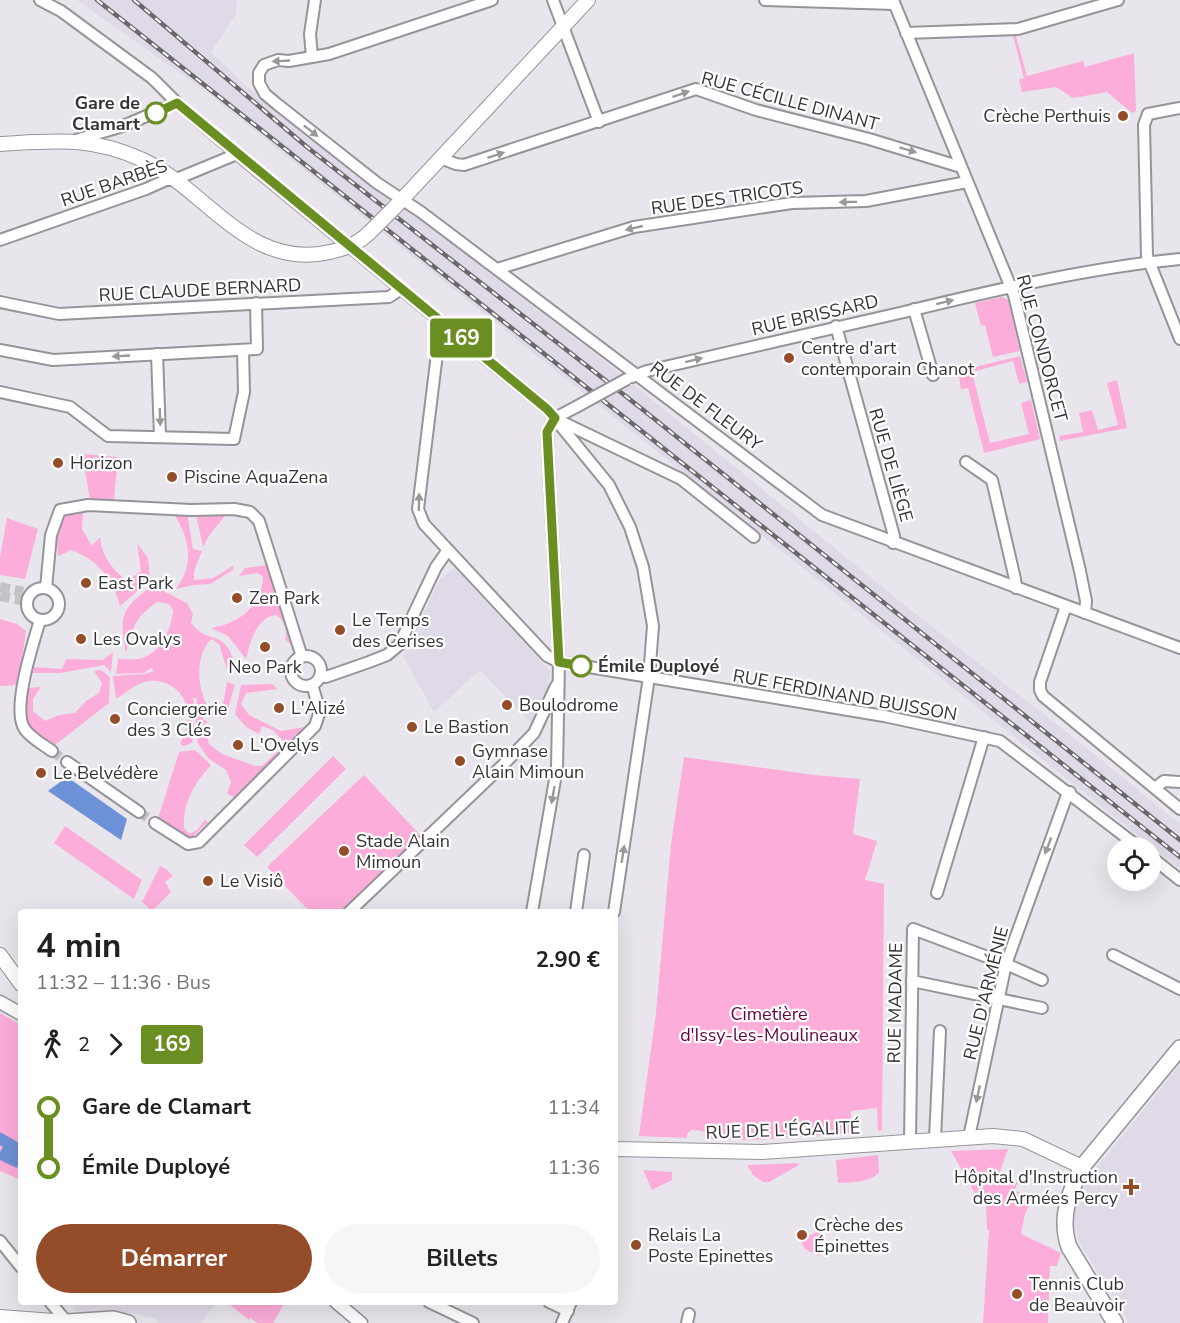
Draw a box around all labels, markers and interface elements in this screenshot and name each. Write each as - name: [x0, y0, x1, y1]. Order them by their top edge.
- one-way arrow: [271, 57, 290, 66]
- street label: RUE CÉCILLE DINANT: [699, 66, 882, 136]
- one-way arrow: [672, 89, 690, 98]
- place label: Gare de Clamart: [72, 91, 140, 136]
- marker: Gare de Clamart: [145, 102, 167, 124]
- place label: Crèche Perthuis: [983, 104, 1111, 128]
- marker: Crèche Perthuis: [1116, 109, 1130, 123]
- one-way arrow: [303, 124, 318, 136]
- one-way arrow: [899, 146, 917, 155]
- one-way arrow: [487, 149, 505, 159]
- street label: RUE BARBÈS: [58, 154, 170, 212]
- street label: RUE DES TRICOTS: [649, 175, 805, 221]
- one-way arrow: [838, 197, 857, 206]
- one-way arrow: [624, 224, 643, 233]
- street label: RUE CONDORCET: [1011, 272, 1073, 424]
- street label: RUE CLAUDE BERNARD: [98, 273, 302, 307]
- street label: RUE BRISSARD: [749, 289, 881, 341]
- one-way arrow: [936, 296, 954, 306]
- line badge: 169: [426, 318, 496, 358]
- text: 169: [442, 324, 480, 352]
- place label: Centre d'art contemporain Chanot: [801, 336, 975, 381]
- marker: Centre d'art contemporain Chanot: [782, 351, 796, 365]
- one-way arrow: [112, 352, 131, 361]
- one-way arrow: [684, 355, 703, 365]
- street label: RUE DE FLEURY: [645, 356, 767, 456]
- street label: RUE DE LIÈGE: [863, 405, 919, 525]
- one-way arrow: [155, 407, 164, 426]
- place label: Horizon: [70, 451, 133, 475]
- marker: Horizon: [51, 456, 65, 470]
- place label: Piscine AquaZena: [184, 465, 328, 489]
- marker: Piscine AquaZena: [165, 470, 179, 484]
- one-way arrow: [415, 492, 424, 511]
- place label: East Park: [98, 571, 174, 595]
- marker: East Park: [79, 576, 93, 590]
- place label: Zen Park: [249, 586, 321, 610]
- marker: Zen Park: [230, 591, 244, 605]
- place label: Le Temps des Cerises: [352, 608, 444, 653]
- marker: Le Temps des Cerises: [333, 623, 347, 637]
- place label: Les Ovalys: [93, 627, 181, 651]
- marker: Les Ovalys: [74, 632, 88, 646]
- marker: Neo Park: [258, 640, 272, 654]
- place label: Émile Duployé: [598, 654, 719, 678]
- place label: Neo Park: [228, 655, 303, 679]
- marker: Émile Duployé: [570, 655, 592, 677]
- street label: RUE FERDINAND BUISSON: [731, 663, 959, 727]
- place label: Boulodrome: [519, 693, 618, 717]
- place label: L'Alizé: [291, 696, 345, 720]
- place label: Conciergerie des 3 Clés: [127, 697, 227, 742]
- marker: Boulodrome: [500, 698, 514, 712]
- marker: L'Alizé: [272, 701, 286, 715]
- marker: Conciergerie des 3 Clés: [108, 712, 122, 726]
- place label: Le Bastion: [424, 715, 509, 739]
- marker: Le Bastion: [405, 720, 419, 734]
- place label: L'Ovelys: [250, 733, 319, 757]
- marker: L'Ovelys: [231, 738, 245, 752]
- place label: Gymnase Alain Mimoun: [472, 739, 584, 784]
- marker: Gymnase Alain Mimoun: [453, 754, 467, 768]
- place label: Le Belvédère: [53, 761, 158, 785]
- marker: Le Belvédère: [34, 766, 48, 780]
- one-way arrow: [548, 785, 557, 804]
- place label: Stade Alain Mimoun: [356, 829, 450, 874]
- map controls: [1107, 837, 1161, 891]
- button: locate: [1107, 837, 1161, 891]
- one-way arrow: [1043, 838, 1053, 856]
- marker: Stade Alain Mimoun: [337, 844, 351, 858]
- one-way arrow: [619, 845, 628, 864]
- place label: Le Visiô: [220, 869, 283, 893]
- marker: Le Visiô: [201, 874, 215, 888]
- text: 4 min: [36, 924, 121, 969]
- street label: RUE D'ARMÉNIE: [958, 924, 1014, 1062]
- street label: RUE MADAME: [882, 942, 908, 1064]
- text: 2.90 €: [536, 945, 600, 975]
- text: 11:32 – 11:36 · Bus: [36, 969, 211, 996]
- park label: Cimetière d'Issy-les-Moulineaux: [680, 1002, 858, 1047]
- icon: walk: [36, 1028, 69, 1061]
- icon: forward: [99, 1028, 132, 1061]
- text: 169: [153, 1030, 191, 1058]
- text: 2: [78, 1031, 90, 1058]
- one-way arrow: [973, 1085, 982, 1104]
- text: Gare de Clamart: [82, 1092, 251, 1122]
- text: 11:34: [547, 1094, 600, 1121]
- street label: RUE DE L'ÉGALITÉ: [705, 1115, 861, 1145]
- text: Émile Duployé: [82, 1152, 230, 1182]
- text: 11:36: [547, 1154, 600, 1181]
- place label: Hôpital d'Instruction des Armées Percy: [954, 1165, 1119, 1210]
- marker: Hôpital d'Instruction des Armées Percy: [1122, 1178, 1140, 1196]
- place label: Crèche des Épinettes: [814, 1213, 904, 1258]
- place label: Relais La Poste Epinettes: [648, 1223, 773, 1268]
- button: Démarrer: [36, 1224, 312, 1293]
- button: Billets: [324, 1224, 600, 1293]
- marker: Crèche des Épinettes: [795, 1228, 809, 1242]
- marker: Relais La Poste Epinettes: [629, 1238, 643, 1252]
- place label: Tennis Club de Beauvoir: [1029, 1272, 1125, 1317]
- marker: Tennis Club de Beauvoir: [1010, 1287, 1024, 1301]

